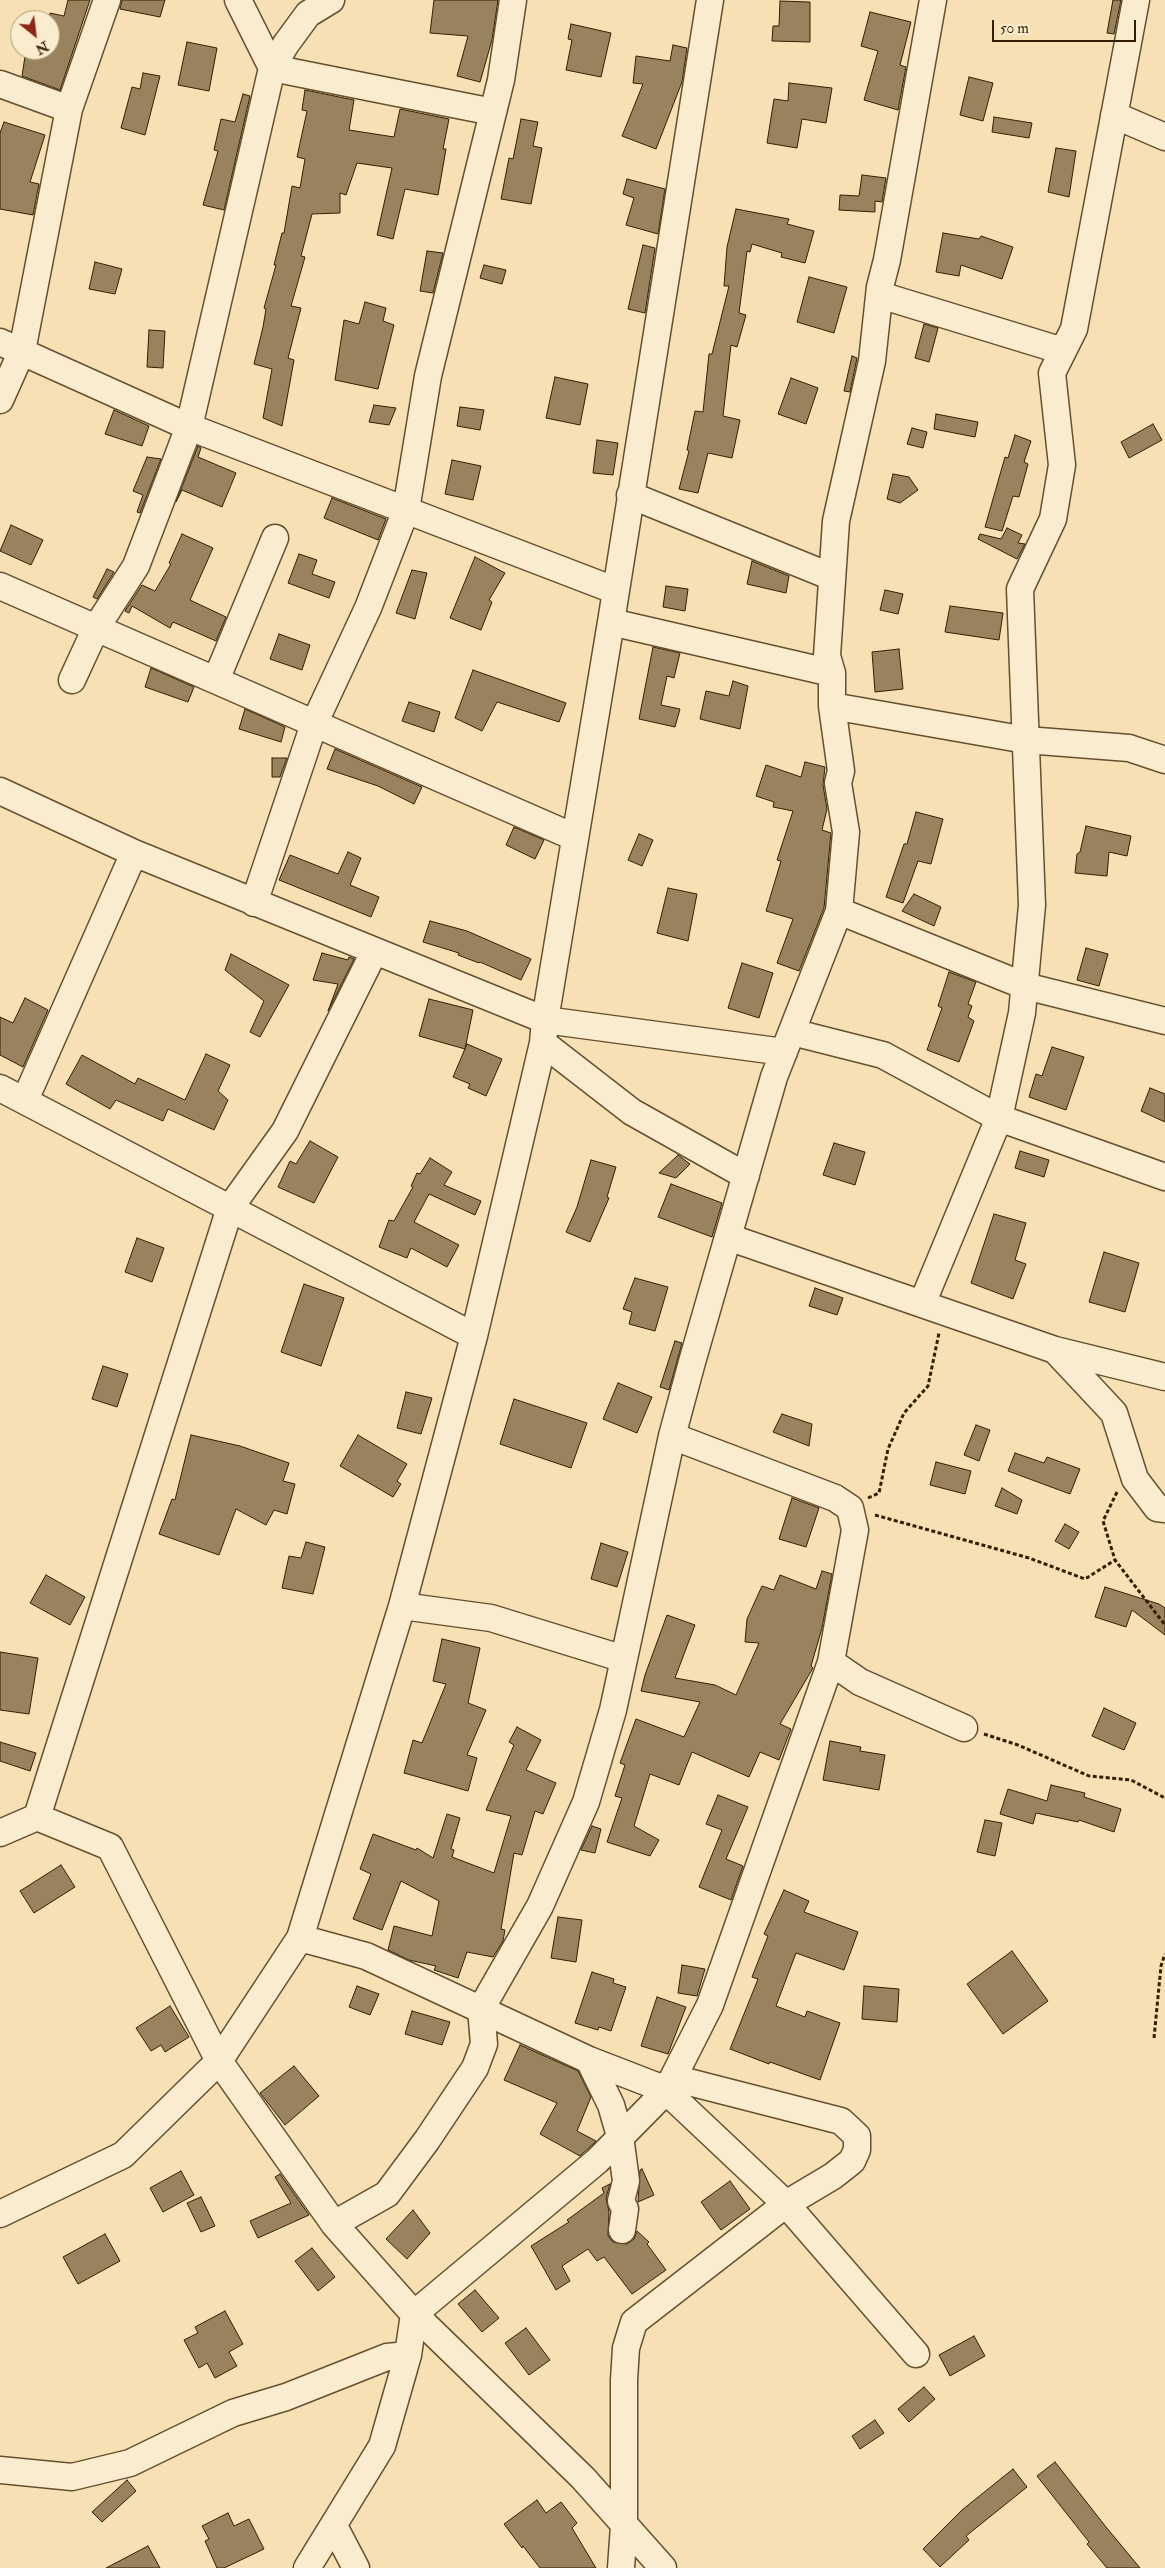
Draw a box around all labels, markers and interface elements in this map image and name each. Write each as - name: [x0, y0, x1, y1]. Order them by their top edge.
- north arrow: [10, 10, 60, 60]
- scale bar: [995, 10, 1139, 42]
- text: 50 m: [1000, 19, 1029, 38]
- text: N: [32, 37, 52, 58]

